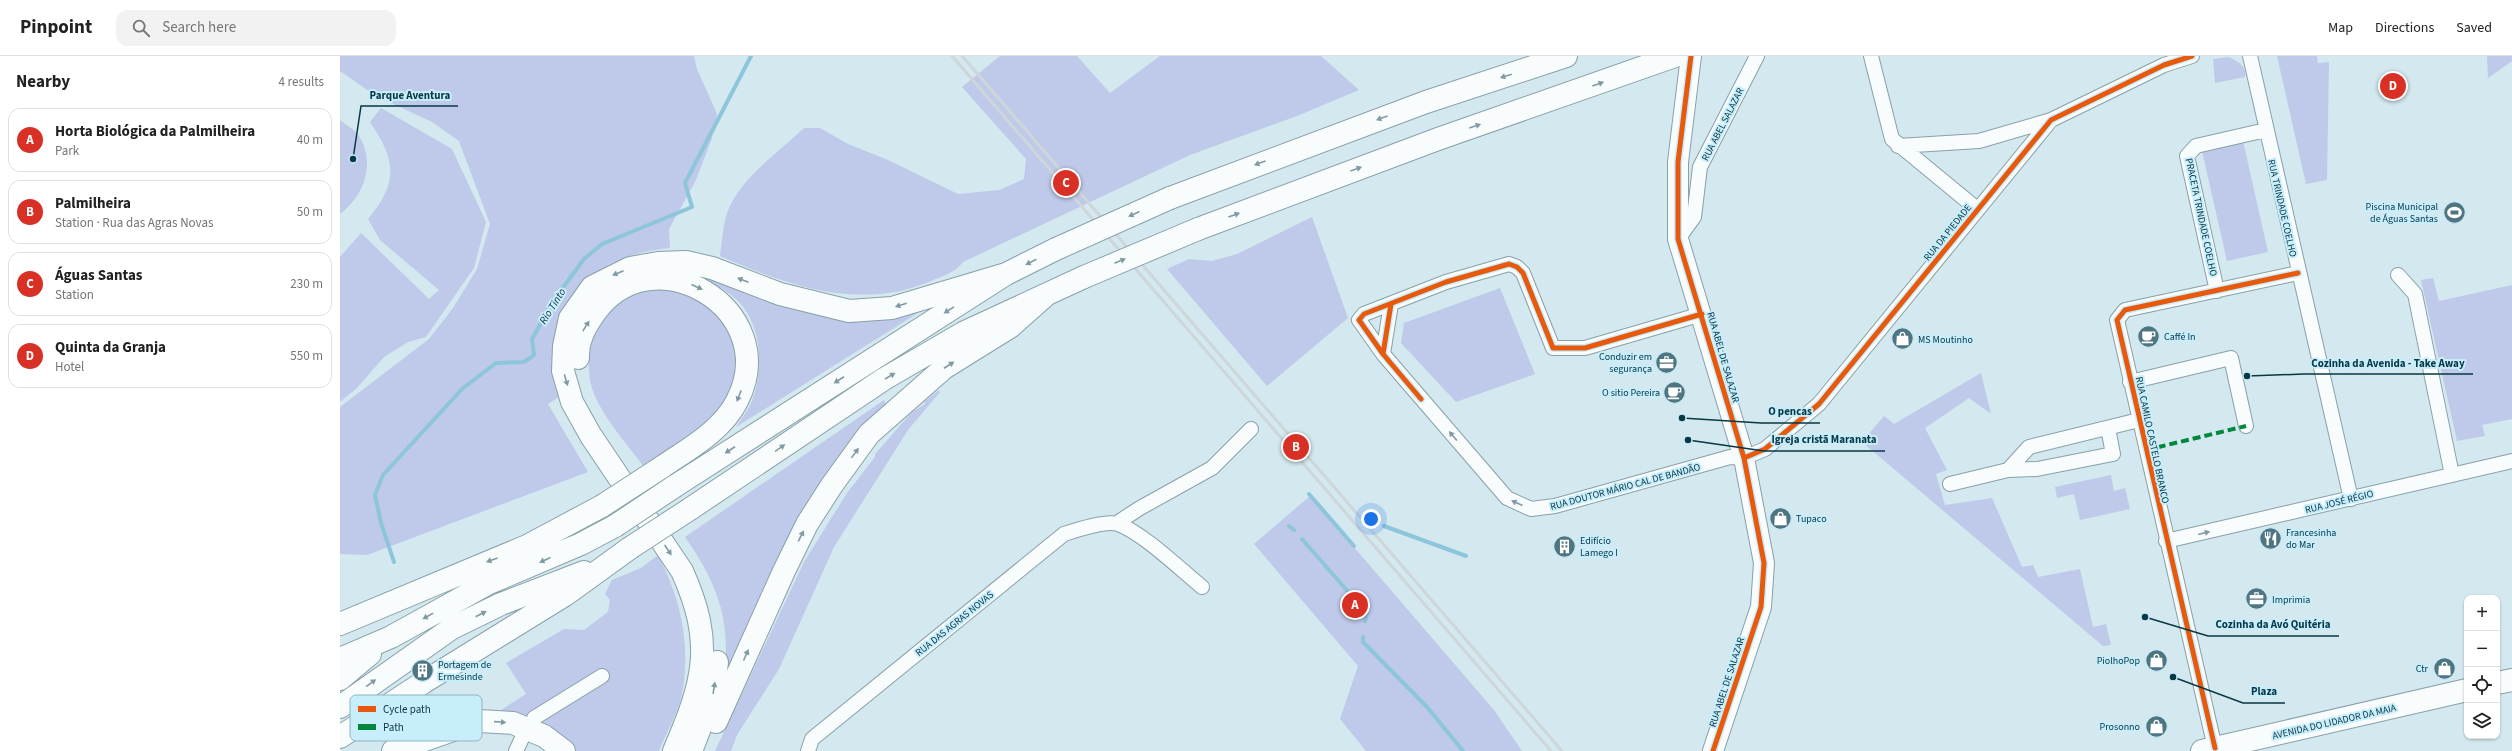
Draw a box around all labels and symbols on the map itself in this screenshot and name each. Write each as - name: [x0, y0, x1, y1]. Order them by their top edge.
- pin: D: [2380, 71, 2406, 101]
- one-way arrow: [1499, 73, 1511, 79]
- one-way arrow: [1592, 81, 1604, 87]
- callout: Parque Aventura: [361, 83, 458, 106]
- street label: RUA ABEL SALAZAR: [1698, 85, 1747, 163]
- text: Parque Aventura: [370, 88, 451, 103]
- one-way arrow: [1376, 115, 1388, 121]
- one-way arrow: [1469, 123, 1481, 129]
- street label: PRACETA TRINDADE COELHO: [2182, 157, 2220, 278]
- street label: RUA TRINDADE COELHO: [2264, 158, 2300, 259]
- one-way arrow: [1254, 160, 1266, 166]
- one-way arrow: [1350, 166, 1362, 172]
- pin: C: [1053, 168, 1079, 198]
- sports icon: Piscina Municipal de Águas Santas: [2441, 199, 2467, 225]
- place label: Piscina Municipal de Águas Santas: [2365, 200, 2438, 226]
- street label: RUA DA PIEDADE: [1921, 201, 1975, 264]
- one-way arrow: [1128, 211, 1140, 217]
- one-way arrow: [1228, 211, 1240, 217]
- one-way arrow: [1025, 258, 1037, 265]
- one-way arrow: [1115, 258, 1127, 264]
- one-way arrow: [612, 270, 623, 276]
- one-way arrow: [737, 276, 749, 282]
- one-way arrow: [691, 284, 702, 290]
- water label: Rio Tinto: [536, 285, 569, 327]
- one-way arrow: [895, 302, 907, 308]
- one-way arrow: [944, 306, 954, 314]
- street label: RUA ABEL DE SALAZAR: [1703, 310, 1743, 405]
- one-way arrow: [583, 320, 590, 332]
- cafe icon: Caffé In: [2136, 323, 2162, 349]
- shop icon: MS Moutinho: [1890, 326, 1916, 352]
- place label: Caffé In: [2164, 330, 2195, 344]
- place label: MS Moutinho: [1918, 333, 1973, 347]
- office icon: Conduzir em segurança: [1654, 349, 1680, 375]
- place label: Conduzir em segurança: [1599, 350, 1652, 376]
- callout: Cozinha da Avenida - Take Away: [2304, 351, 2473, 374]
- text: Cozinha da Avenida - Take Away: [2311, 356, 2465, 371]
- one-way arrow: [944, 361, 955, 369]
- one-way arrow: [884, 373, 895, 380]
- one-way arrow: [563, 374, 569, 386]
- street label: RUA CAMILO CASTELO BRANCO: [2132, 375, 2172, 505]
- one-way arrow: [834, 376, 845, 384]
- cafe icon: O sitio Pereira: [1662, 379, 1688, 405]
- place label: O sitio Pereira: [1602, 386, 1660, 400]
- one-way arrow: [735, 390, 741, 402]
- callout: O pencas: [1761, 400, 1820, 423]
- text: O pencas: [1768, 404, 1812, 419]
- callout: Igreja cristã Maranata: [1764, 428, 1885, 451]
- one-way arrow: [1449, 430, 1458, 441]
- pin: B: [1283, 432, 1309, 462]
- text: Igreja cristã Maranata: [1771, 432, 1877, 447]
- one-way arrow: [775, 444, 785, 452]
- one-way arrow: [725, 446, 735, 454]
- one-way arrow: [851, 448, 859, 458]
- street label: RUA DOUTOR MÁRIO CAL DE BANDÃO: [1549, 460, 1702, 514]
- street label: RUA JOSÉ RÉGIO: [2304, 487, 2375, 517]
- one-way arrow: [1512, 500, 1523, 506]
- shop icon: Tupaco: [1768, 505, 1794, 531]
- your location: [1361, 509, 1381, 529]
- place label: Tupaco: [1796, 512, 1827, 526]
- restaurant icon: Francesinha do Mar: [2258, 525, 2284, 551]
- place label: Francesinha do Mar: [2286, 526, 2336, 552]
- one-way arrow: [798, 530, 804, 542]
- one-way arrow: [2199, 530, 2211, 536]
- building icon: Edifício Lamego I: [1551, 533, 1577, 559]
- place label: Edifício Lamego I: [1580, 534, 1618, 560]
- one-way arrow: [664, 545, 672, 555]
- one-way arrow: [485, 557, 497, 563]
- one-way arrow: [540, 557, 551, 563]
- office icon: Imprimia: [2244, 586, 2270, 612]
- street label: RUA DAS AGRAS NOVAS: [913, 588, 997, 660]
- pin: A: [1342, 590, 1368, 620]
- place label: Imprimia: [2272, 593, 2310, 607]
- one-way arrow: [475, 610, 487, 617]
- one-way arrow: [422, 612, 434, 619]
- callout: Cozinha da Avó Quitéria: [2208, 613, 2339, 636]
- text: Cozinha da Avó Quitéria: [2215, 617, 2331, 632]
- street label: RUA ABEL DE SALAZAR: [1706, 635, 1748, 729]
- shop icon: PiolhoPop: [2143, 647, 2169, 673]
- one-way arrow: [744, 648, 750, 660]
- place label: PiolhoPop: [2097, 654, 2140, 668]
- shop icon: Ctr: [2431, 655, 2457, 681]
- building icon: Portagem de Ermesinde: [409, 657, 435, 683]
- place label: Portagem de Ermesinde: [438, 658, 491, 684]
- place label: Ctr: [2416, 662, 2429, 676]
- one-way arrow: [366, 679, 377, 687]
- callout: Plaza: [2243, 680, 2285, 703]
- one-way arrow: [711, 682, 717, 694]
- text: Plaza: [2251, 684, 2277, 699]
- legend: [350, 695, 482, 741]
- street label: AVENIDA DO LIDADOR DA MAIA: [2271, 701, 2398, 743]
- text: Cycle path: [383, 702, 431, 717]
- shop icon: Prosonno: [2143, 713, 2169, 739]
- one-way arrow: [494, 718, 506, 725]
- text: Path: [383, 720, 404, 735]
- place label: Prosonno: [2100, 720, 2140, 734]

